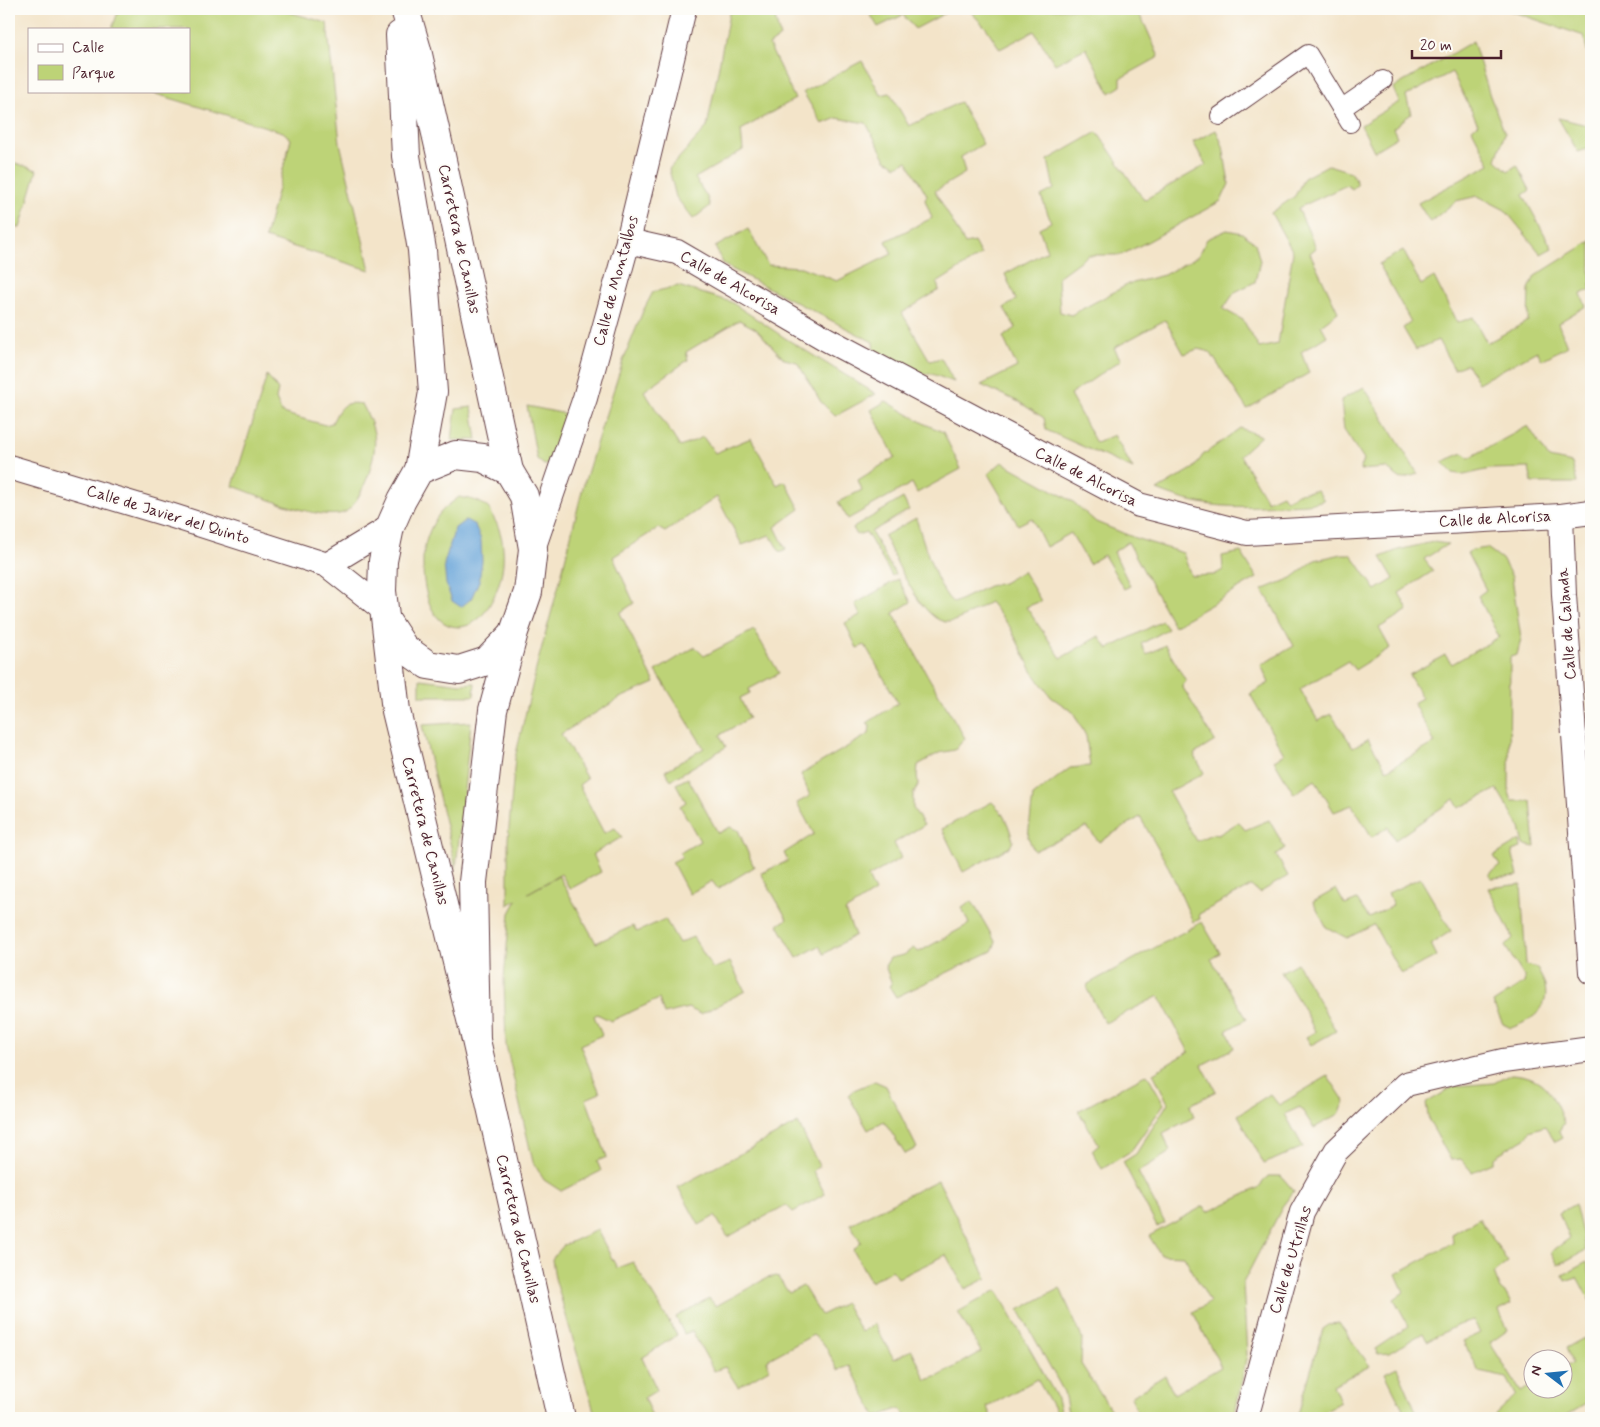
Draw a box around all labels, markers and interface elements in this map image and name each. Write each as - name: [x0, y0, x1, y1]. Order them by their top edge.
- legend: [28, 28, 190, 92]
- scale bar: [1412, 28, 1501, 60]
- text: 20 m: [1420, 36, 1452, 56]
- text: Calle: [72, 38, 104, 58]
- text: Parque: [72, 64, 115, 84]
- street label: Carretera de Canillas: [433, 162, 485, 316]
- street label: Calle de Montalbos: [588, 213, 644, 349]
- street label: Calle de Alcorisa: [676, 246, 784, 320]
- street label: Calle de Alcorisa: [1031, 442, 1141, 512]
- street label: Calle de Javier del Quinto: [84, 480, 252, 550]
- street label: Calle de Alcorisa: [1438, 506, 1552, 532]
- street label: Calle de Calanda: [1553, 567, 1581, 681]
- street label: Carretera de Canillas: [396, 755, 454, 907]
- street label: Carretera de Canillas: [491, 1152, 545, 1306]
- street label: Calle de Utrillas: [1265, 1203, 1317, 1317]
- north arrow: [1522, 1350, 1572, 1400]
- text: N: [1527, 1364, 1546, 1378]

